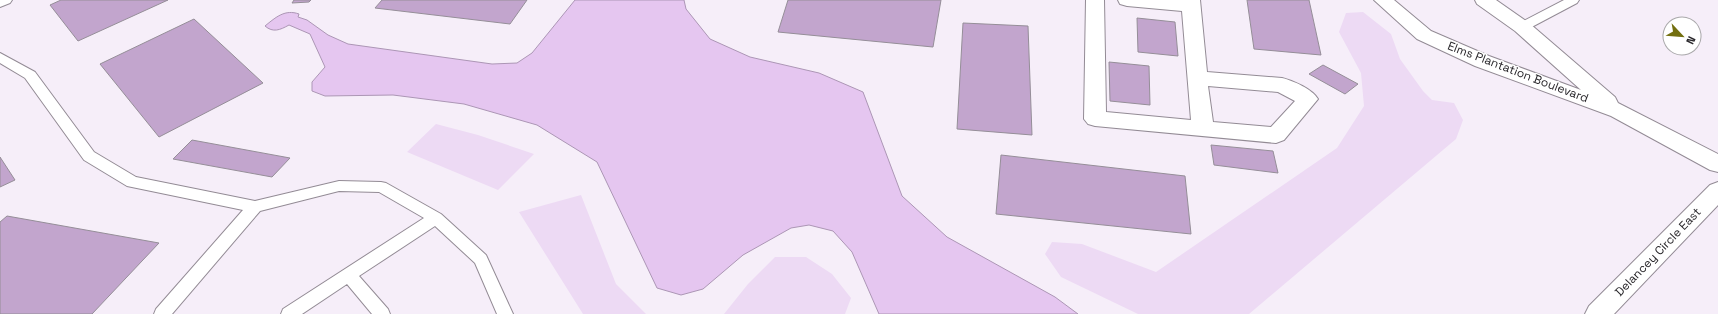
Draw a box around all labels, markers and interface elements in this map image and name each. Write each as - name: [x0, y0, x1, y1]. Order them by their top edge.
- north arrow: [1662, 16, 1702, 56]
- text: N: [1683, 34, 1699, 47]
- street label: Elms Plantation Boulevard: [1445, 38, 1591, 106]
- street label: Delancey Circle East: [1611, 204, 1705, 300]

